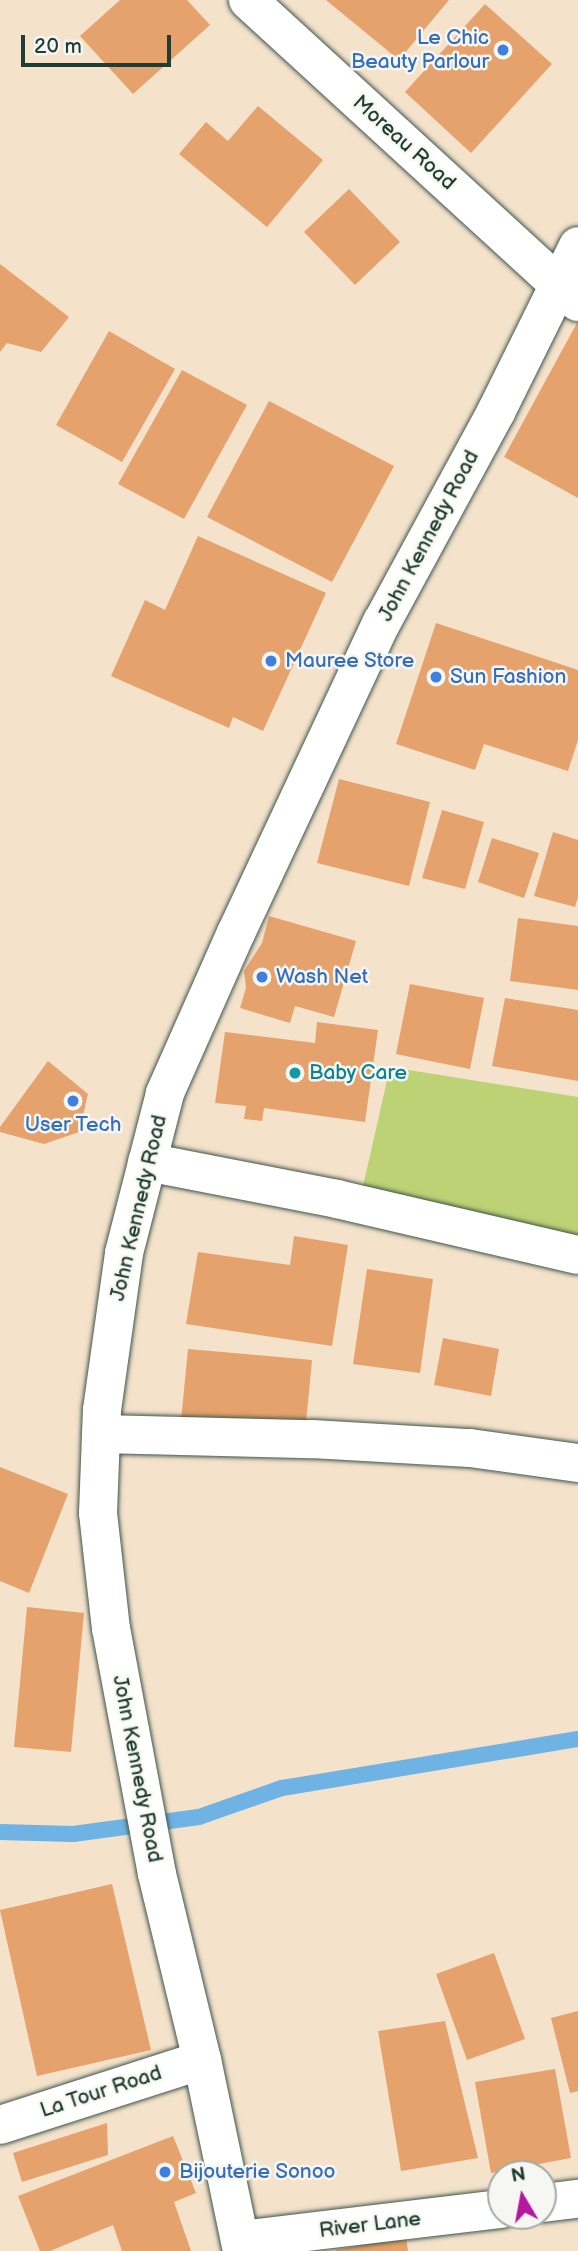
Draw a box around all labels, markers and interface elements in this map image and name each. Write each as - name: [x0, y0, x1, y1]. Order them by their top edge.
- scale bar: [24, 21, 175, 65]
- place label: Le Chic Beauty Parlour: [350, 25, 489, 75]
- text: 20 m: [34, 34, 82, 59]
- marker: Le Chic Beauty Parlour: [495, 42, 511, 58]
- street label: Moreau Road: [347, 90, 461, 196]
- street label: John Kennedy Road: [373, 446, 485, 626]
- place label: Mauree Store: [285, 648, 415, 674]
- marker: Mauree Store: [263, 653, 279, 669]
- place label: Sun Fashion: [450, 664, 566, 690]
- marker: Sun Fashion: [428, 669, 444, 685]
- place label: Wash Net: [276, 964, 368, 990]
- marker: Wash Net: [254, 969, 270, 985]
- place label: Baby Care: [309, 1060, 408, 1086]
- marker: Baby Care: [287, 1065, 303, 1081]
- marker: User Tech: [65, 1093, 81, 1109]
- place label: User Tech: [24, 1112, 122, 1138]
- street label: John Kennedy Road: [105, 1112, 173, 1304]
- street label: John Kennedy Road: [106, 1673, 168, 1865]
- street label: La Tour Road: [37, 2060, 165, 2124]
- place label: Bijouterie Sonoo: [179, 2159, 336, 2185]
- north arrow: [487, 2160, 557, 2230]
- text: N: [510, 2163, 528, 2188]
- marker: Bijouterie Sonoo: [157, 2164, 173, 2180]
- street label: River Lane: [318, 2206, 422, 2244]

